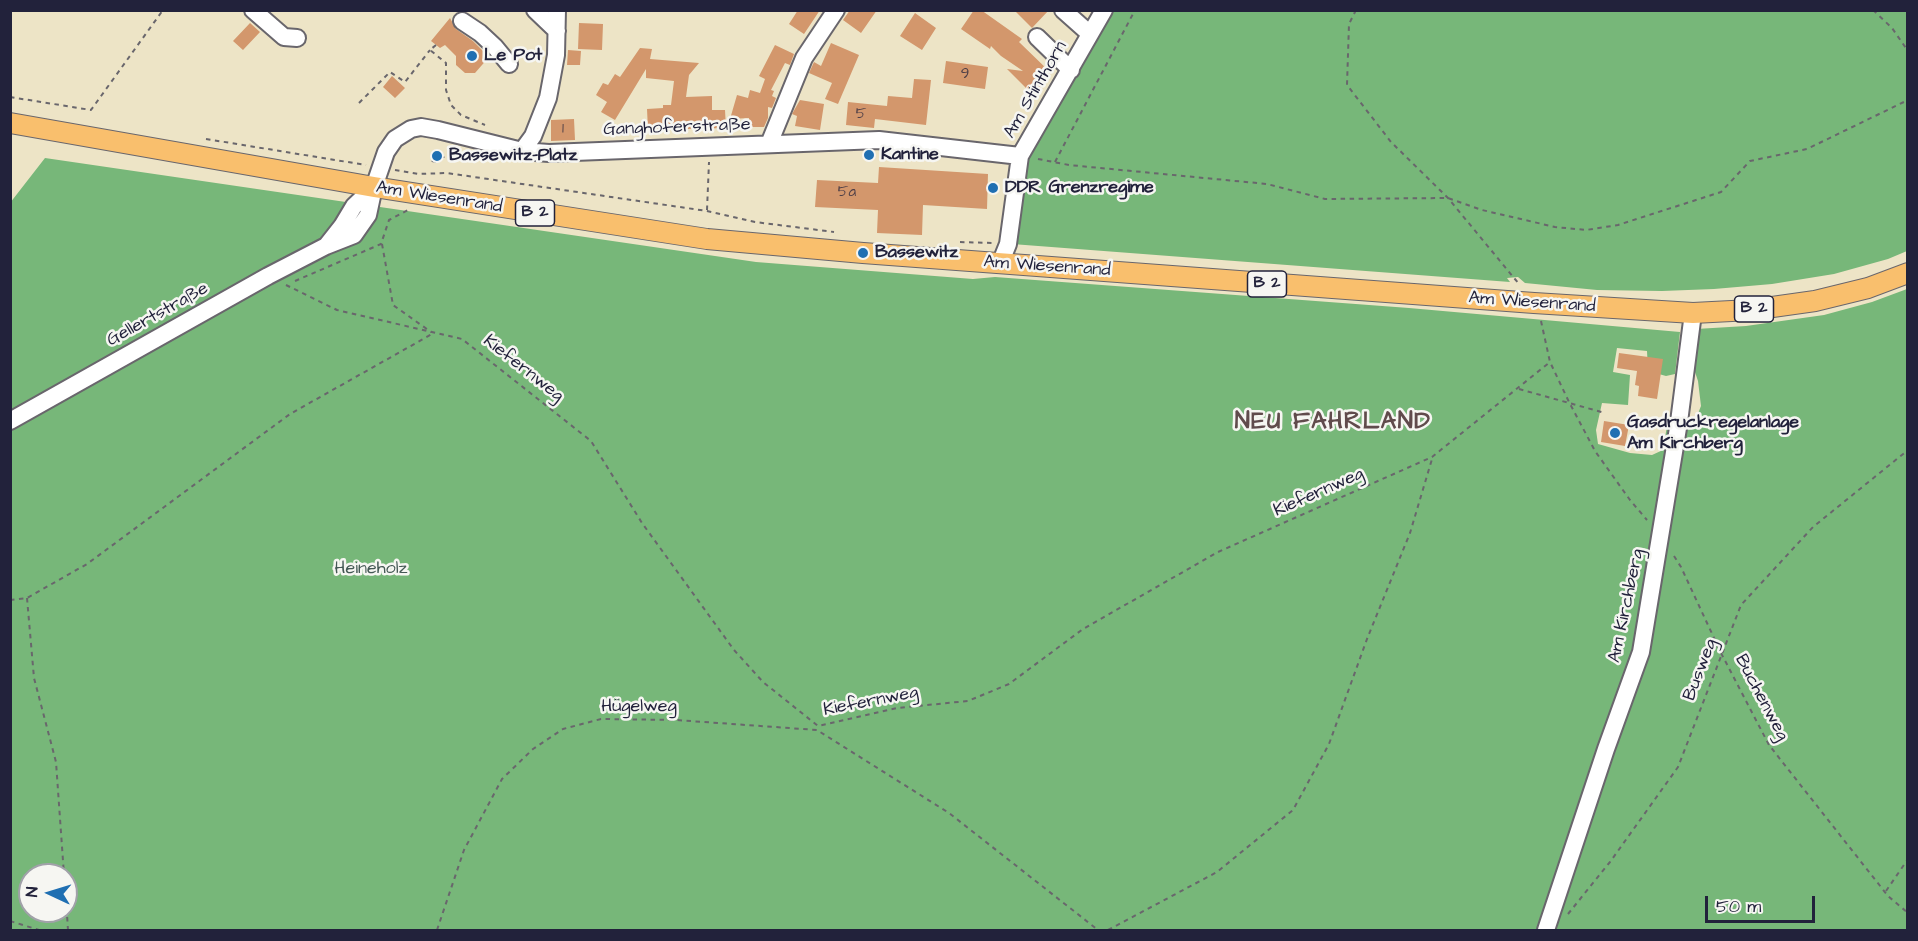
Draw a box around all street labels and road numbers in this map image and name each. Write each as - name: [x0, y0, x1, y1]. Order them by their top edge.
- street label: Am Stinthorn: [1000, 38, 1072, 142]
- street label: Ganghoferstraße: [603, 115, 751, 141]
- street label: Am Wiesenrand: [374, 177, 504, 219]
- road number: B 2: [516, 200, 554, 226]
- street label: Am Wiesenrand: [983, 252, 1111, 282]
- road number: B 2: [1248, 271, 1286, 297]
- street label: Gellertstraße: [103, 278, 213, 352]
- street label: Am Wiesenrand: [1468, 288, 1596, 318]
- road number: B 2: [1734, 296, 1774, 322]
- street label: Kiefernweg: [478, 331, 568, 407]
- street label: Kiefernweg: [1271, 464, 1367, 522]
- street label: Am Kirchberg: [1604, 547, 1650, 665]
- street label: Busweg: [1679, 636, 1723, 704]
- street label: Buchenweg: [1729, 651, 1793, 745]
- street label: Kiefernweg: [822, 682, 920, 722]
- street label: Hügelweg: [601, 696, 677, 718]

